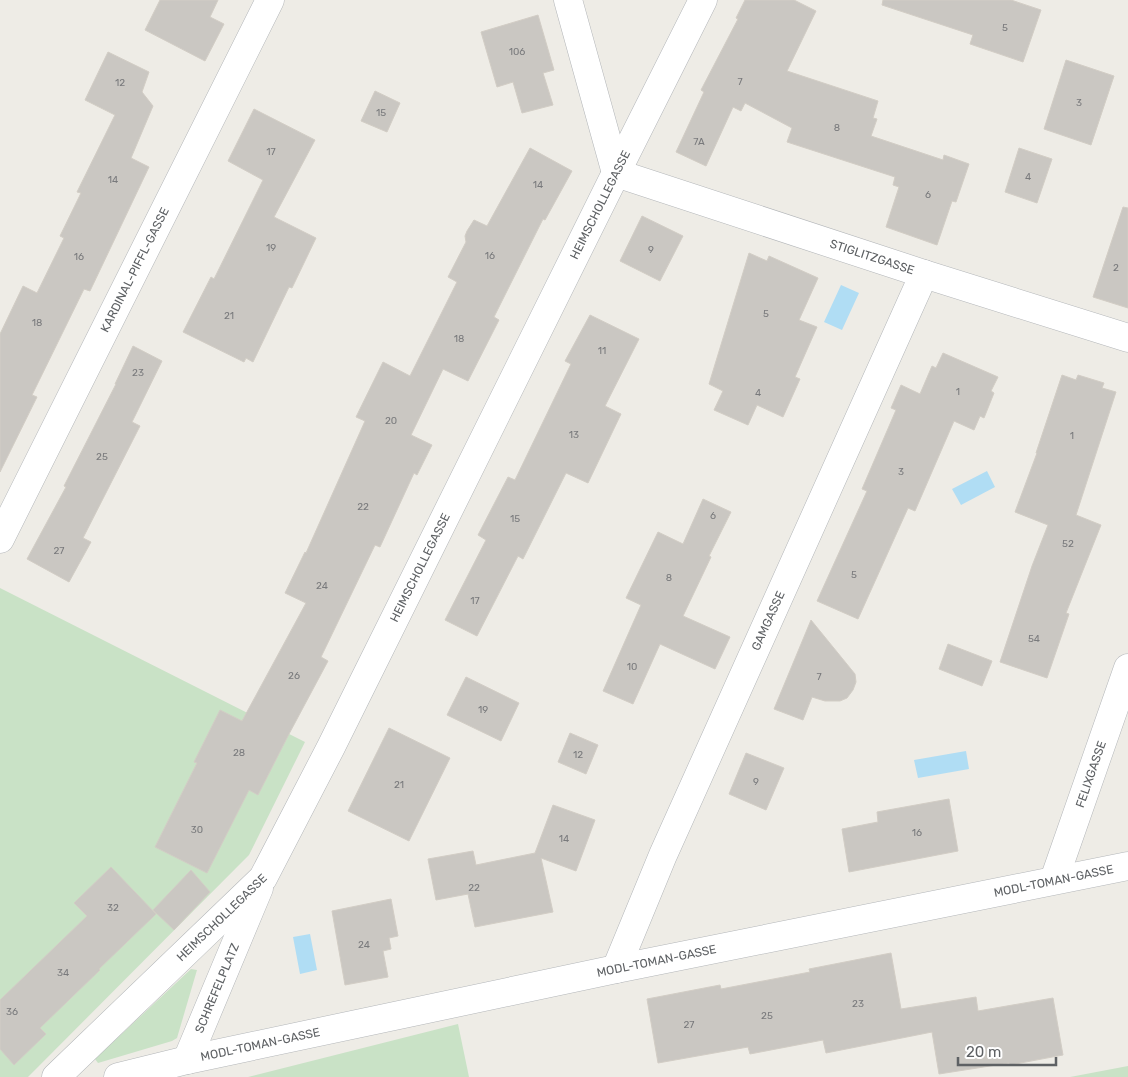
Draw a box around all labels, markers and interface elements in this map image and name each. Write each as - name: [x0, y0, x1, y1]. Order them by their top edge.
- house number: 5: [1002, 22, 1008, 34]
- house number: 106: [509, 46, 525, 58]
- house number: 7: [737, 76, 743, 88]
- house number: 12: [115, 77, 125, 89]
- house number: 3: [1076, 97, 1082, 109]
- house number: 15: [376, 107, 386, 119]
- house number: 8: [834, 122, 840, 134]
- house number: 7A: [693, 136, 705, 148]
- house number: 17: [266, 146, 276, 158]
- street label: HEIMSCHOLLEGASSE: [567, 148, 633, 262]
- house number: 4: [1025, 171, 1031, 183]
- house number: 14: [108, 174, 118, 186]
- house number: 14: [533, 179, 543, 191]
- house number: 6: [925, 189, 931, 201]
- street label: KARDINAL-PIFFL-GASSE: [98, 205, 172, 335]
- street label: STIGLITZGASSE: [828, 237, 916, 277]
- house number: 19: [266, 242, 276, 254]
- house number: 9: [648, 244, 654, 256]
- house number: 16: [485, 250, 495, 262]
- house number: 16: [74, 251, 84, 263]
- house number: 2: [1113, 262, 1119, 274]
- house number: 5: [763, 308, 769, 320]
- house number: 21: [224, 310, 234, 322]
- house number: 18: [32, 317, 42, 329]
- house number: 18: [454, 333, 464, 345]
- house number: 11: [598, 345, 606, 357]
- house number: 23: [132, 367, 144, 379]
- house number: 1: [956, 386, 960, 398]
- house number: 4: [755, 387, 761, 399]
- house number: 20: [385, 415, 397, 427]
- house number: 13: [569, 429, 579, 441]
- house number: 1: [1070, 430, 1074, 442]
- house number: 25: [96, 451, 108, 463]
- house number: 3: [898, 466, 904, 478]
- house number: 22: [357, 501, 369, 513]
- house number: 6: [710, 510, 716, 522]
- street label: HEIMSCHOLLEGASSE: [387, 511, 453, 624]
- house number: 15: [510, 513, 520, 525]
- house number: 52: [1062, 538, 1074, 550]
- house number: 27: [54, 545, 65, 557]
- house number: 5: [851, 569, 857, 581]
- house number: 8: [666, 572, 672, 584]
- house number: 24: [316, 580, 328, 592]
- street label: GAMGASSE: [749, 589, 788, 653]
- house number: 17: [470, 595, 480, 607]
- house number: 54: [1028, 633, 1040, 645]
- house number: 10: [627, 661, 637, 673]
- house number: 26: [288, 670, 300, 682]
- house number: 7: [816, 671, 822, 683]
- house number: 19: [478, 704, 488, 716]
- street label: FELIXGASSE: [1073, 739, 1109, 810]
- house number: 28: [233, 747, 245, 759]
- house number: 12: [573, 749, 583, 761]
- house number: 9: [753, 776, 759, 788]
- house number: 21: [394, 779, 404, 791]
- house number: 30: [191, 824, 203, 836]
- house number: 16: [912, 827, 922, 839]
- house number: 14: [559, 833, 569, 845]
- street label: MODL-TOMAN-GASSE: [993, 862, 1115, 900]
- street label: HEIMSCHOLLEGASSE: [174, 871, 270, 964]
- house number: 22: [468, 882, 480, 894]
- house number: 32: [107, 902, 119, 914]
- house number: 24: [358, 939, 370, 951]
- street label: SCHREFELPLATZ: [192, 941, 242, 1035]
- street label: MODL-TOMAN-GASSE: [596, 942, 718, 980]
- house number: 34: [57, 967, 69, 979]
- house number: 23: [852, 998, 864, 1010]
- house number: 36: [6, 1006, 18, 1018]
- house number: 25: [761, 1010, 773, 1022]
- house number: 27: [684, 1019, 695, 1031]
- street label: MODL-TOMAN-GASSE: [199, 1025, 321, 1064]
- scale bar: [958, 1034, 1056, 1066]
- text: 20 m: [966, 1043, 1001, 1061]

